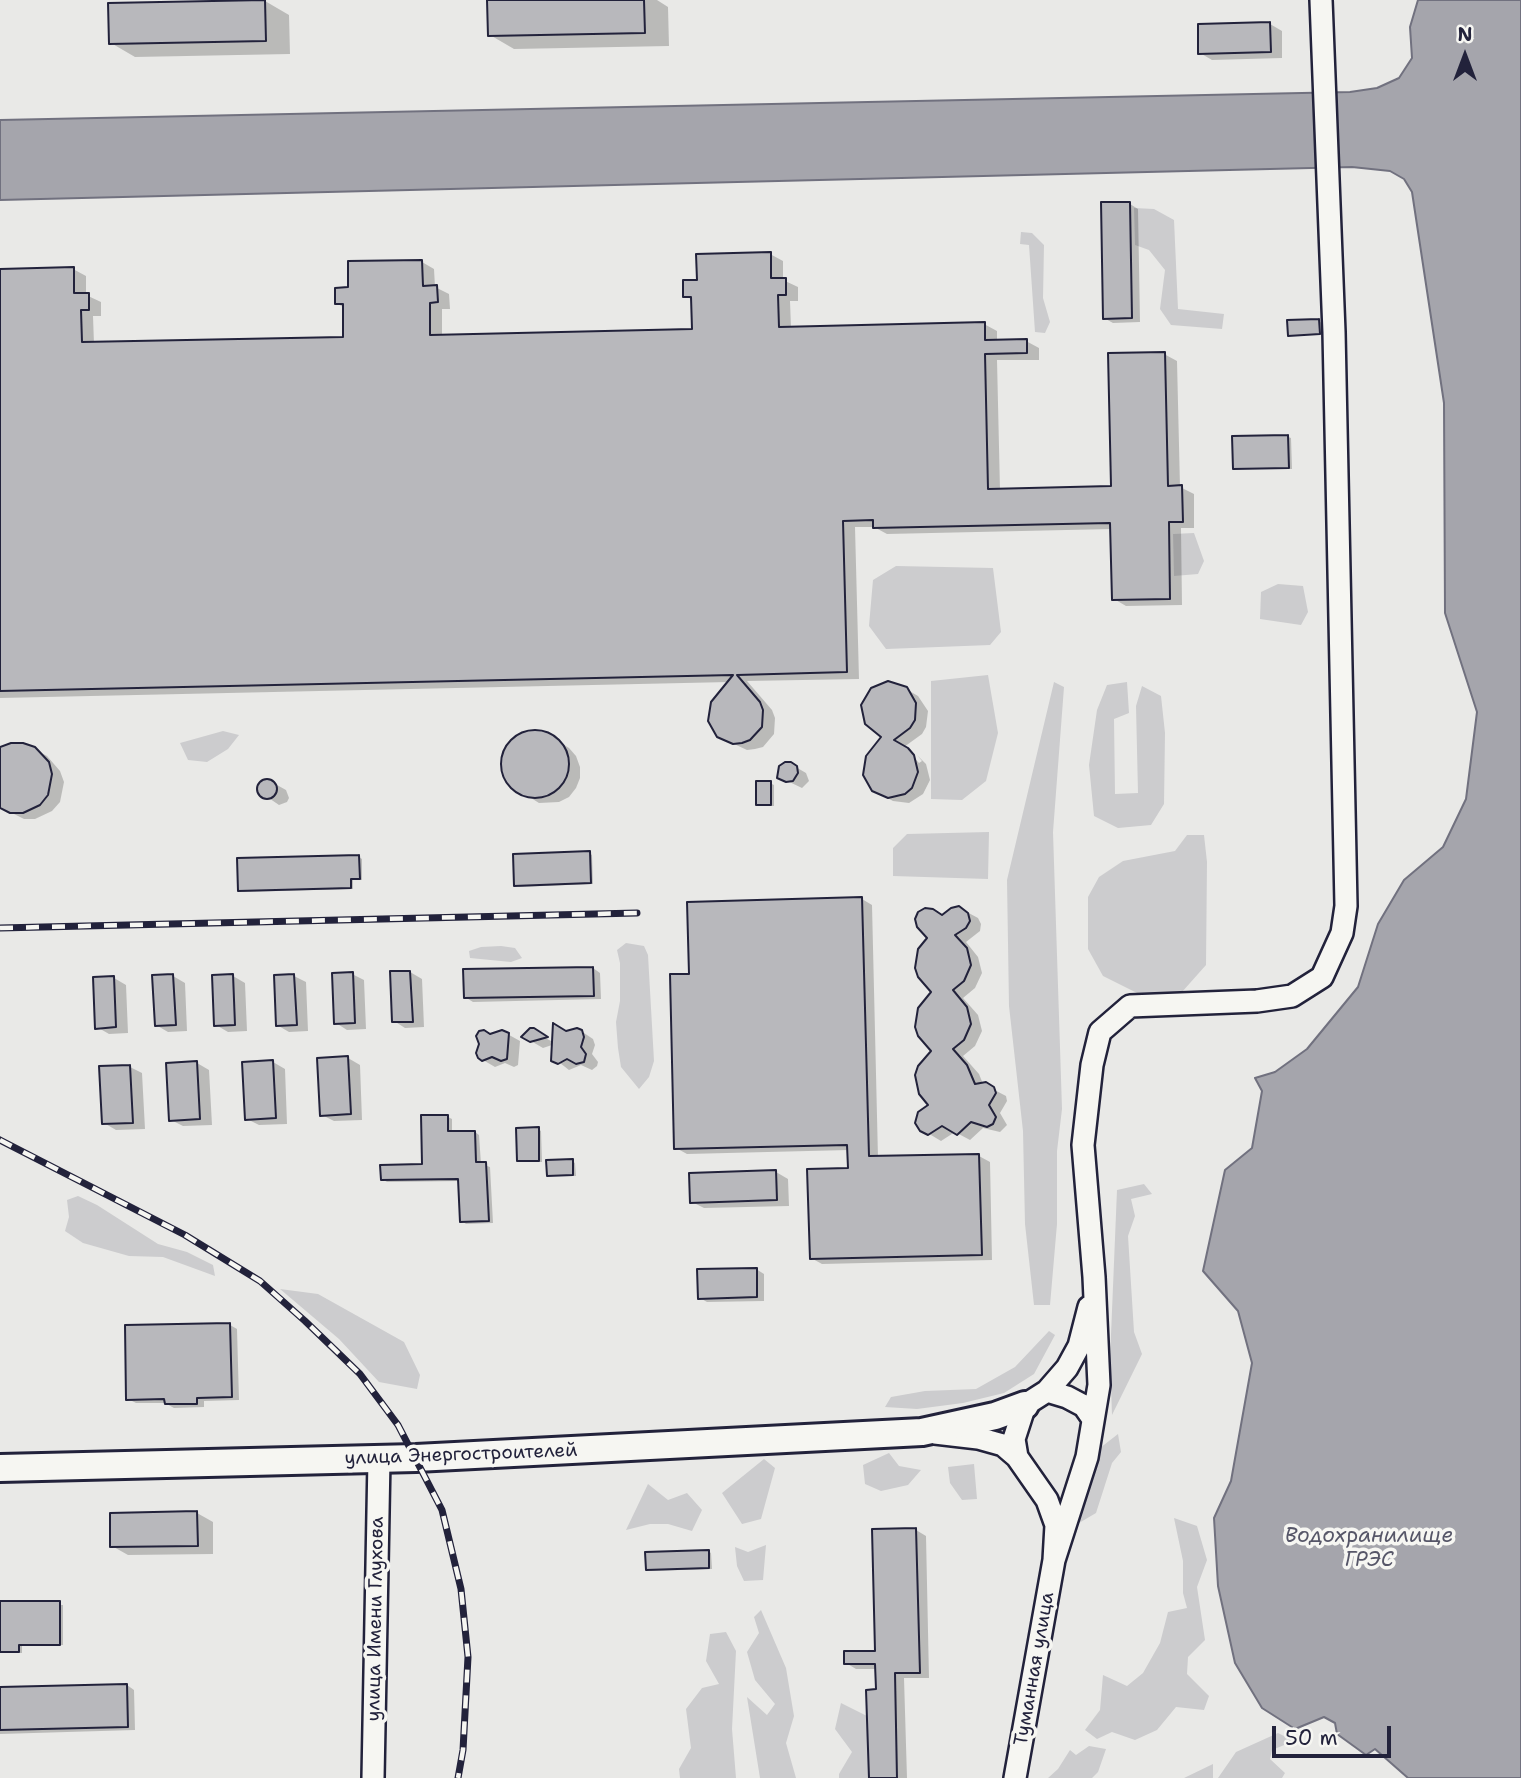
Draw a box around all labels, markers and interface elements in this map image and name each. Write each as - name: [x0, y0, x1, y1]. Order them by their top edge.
- north arrow: [1430, 21, 1500, 91]
- text: N: [1457, 22, 1473, 47]
- street label: улица Энергостроителей: [344, 1440, 578, 1470]
- street label: улица Имени Глухова: [363, 1516, 389, 1722]
- water label: Водохранилище ГРЭС: [1285, 1524, 1453, 1574]
- street label: Туманная улица: [1010, 1590, 1060, 1748]
- scale bar: [1276, 1712, 1395, 1756]
- text: 50 m: [1285, 1724, 1338, 1752]

